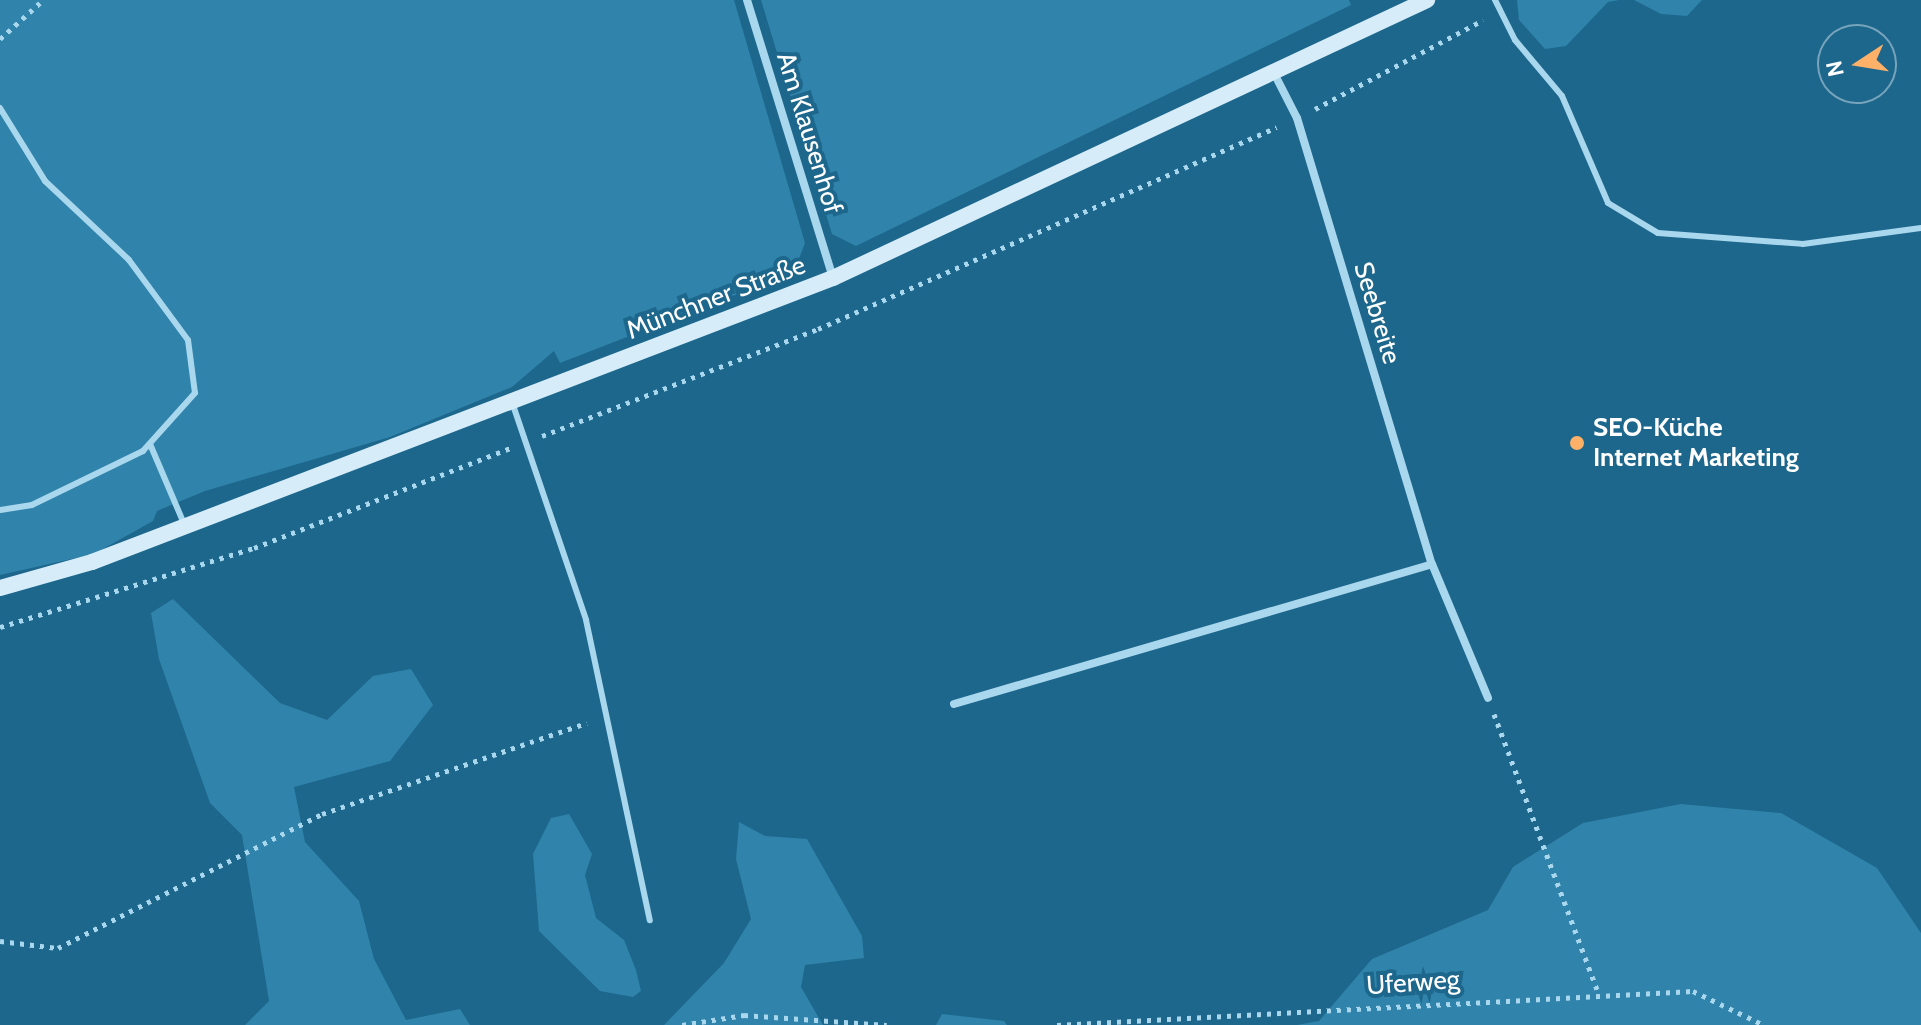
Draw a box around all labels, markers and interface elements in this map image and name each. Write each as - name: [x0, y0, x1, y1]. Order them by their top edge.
- north arrow: [1817, 24, 1897, 104]
- street label: Am Klausenhof: [770, 49, 848, 217]
- text: N: [1820, 58, 1850, 79]
- street label: Münchner Straße: [622, 250, 810, 346]
- street label: Seebreite: [1347, 258, 1407, 368]
- place label: SEO-Küche Internet Marketing: [1593, 412, 1799, 474]
- marker: SEO-Küche Internet Marketing: [1568, 434, 1586, 452]
- street label: Uferweg: [1365, 964, 1461, 1002]

